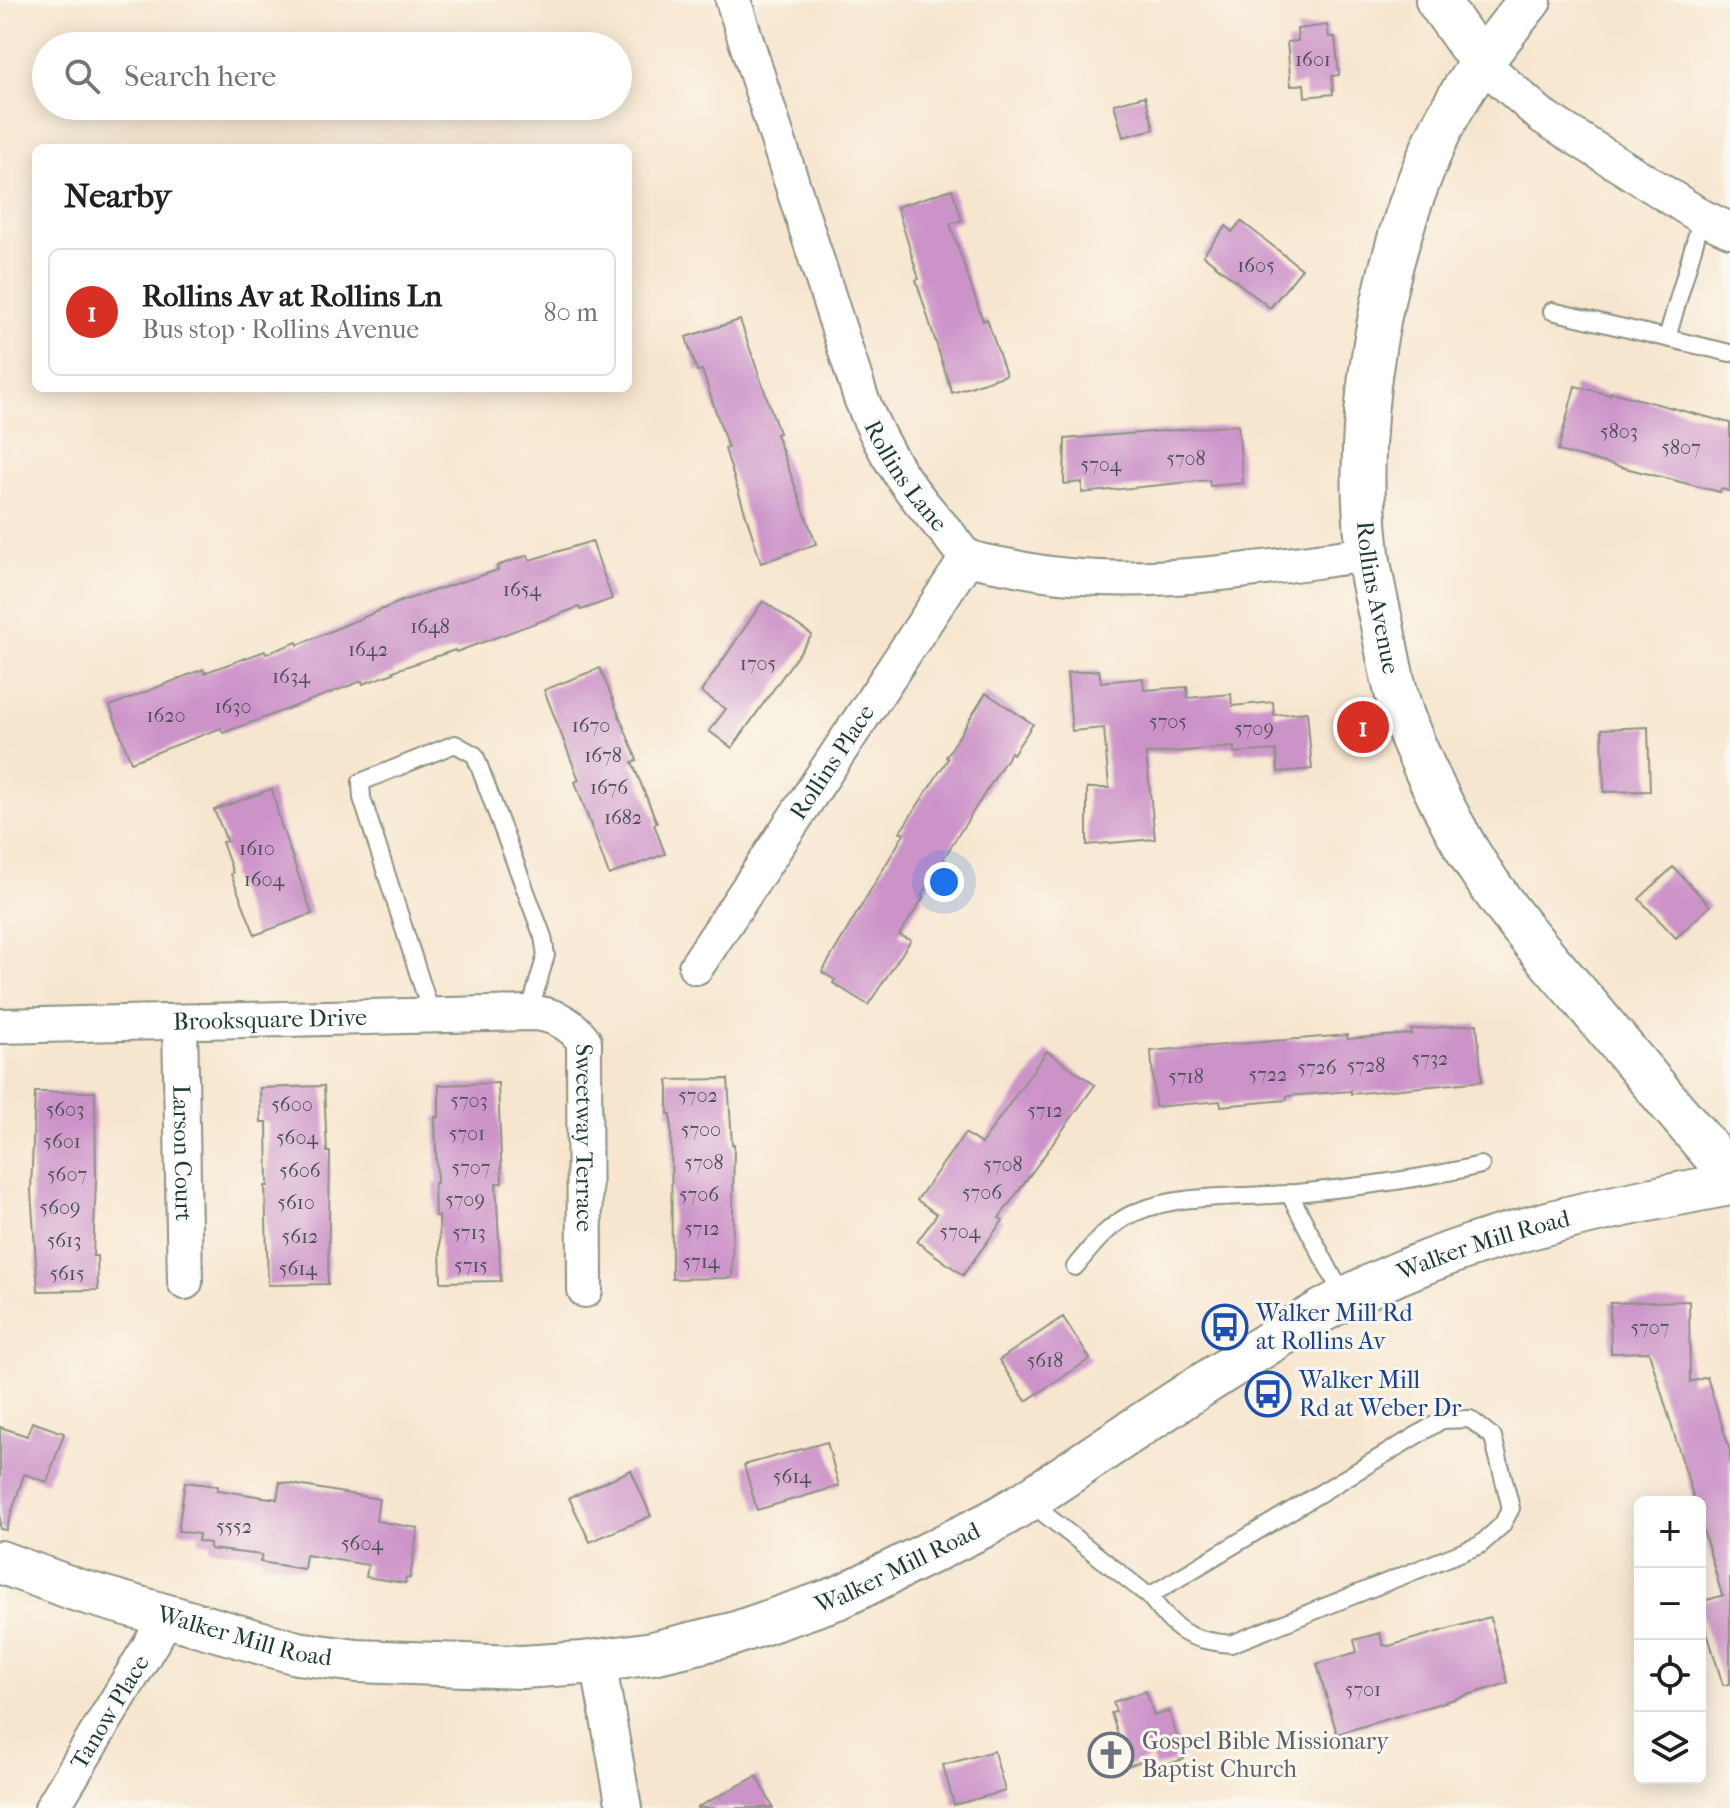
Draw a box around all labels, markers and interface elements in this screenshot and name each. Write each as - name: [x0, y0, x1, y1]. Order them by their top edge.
- search box: [32, 32, 632, 120]
- house number: 1601: [1295, 48, 1331, 71]
- icon: search: [60, 54, 104, 98]
- text: Search here: [124, 59, 276, 94]
- text: Nearby: [64, 176, 171, 216]
- house number: 1605: [1237, 254, 1275, 277]
- text: Rollins Av at Rollins Ln: [142, 279, 442, 314]
- text: 1: [87, 297, 97, 328]
- text: 80 m: [543, 297, 598, 328]
- text: Bus stop · Rollins Avenue: [142, 314, 419, 345]
- street label: Rollins Lane: [858, 416, 953, 537]
- house number: 5803: [1600, 420, 1638, 443]
- house number: 5807: [1661, 436, 1701, 459]
- house number: 5708: [1166, 447, 1206, 470]
- house number: 5704: [1081, 453, 1123, 476]
- street label: Rollins Avenue: [1351, 520, 1405, 677]
- house number: 1654: [503, 578, 542, 601]
- house number: 1648: [410, 615, 450, 638]
- house number: 1642: [348, 638, 388, 661]
- house number: 1705: [740, 652, 776, 675]
- house number: 1634: [272, 665, 311, 688]
- house number: 1630: [214, 695, 252, 718]
- pin: 1: [1337, 697, 1389, 757]
- street label: Rollins Place: [784, 699, 880, 825]
- house number: 1620: [146, 704, 186, 727]
- house number: 5705: [1149, 710, 1187, 733]
- house number: 1670: [572, 714, 610, 737]
- house number: 5709: [1234, 717, 1274, 740]
- house number: 1678: [584, 744, 622, 767]
- house number: 1676: [590, 776, 628, 799]
- house number: 1682: [604, 806, 642, 829]
- house number: 1610: [239, 837, 275, 860]
- your location: [924, 862, 964, 902]
- house number: 1604: [244, 868, 285, 891]
- street label: Brooksquare Drive: [173, 1003, 367, 1036]
- street label: Sweetway Terrace: [570, 1044, 599, 1232]
- house number: 5732: [1412, 1047, 1448, 1070]
- house number: 5728: [1347, 1054, 1385, 1077]
- house number: 5726: [1297, 1056, 1337, 1079]
- house number: 5722: [1249, 1063, 1287, 1086]
- house number: 5718: [1168, 1065, 1204, 1088]
- street label: Larson Court: [167, 1084, 198, 1222]
- house number: 5702: [678, 1084, 718, 1107]
- house number: 5703: [450, 1089, 488, 1112]
- house number: 5600: [271, 1093, 313, 1116]
- house number: 5603: [46, 1098, 84, 1121]
- house number: 5712: [1027, 1099, 1063, 1122]
- house number: 5700: [681, 1118, 721, 1141]
- house number: 5701: [449, 1122, 485, 1145]
- house number: 5604: [276, 1126, 319, 1149]
- house number: 5601: [43, 1130, 81, 1153]
- house number: 5708: [684, 1151, 724, 1174]
- house number: 5708: [983, 1153, 1023, 1176]
- house number: 5707: [452, 1156, 491, 1179]
- house number: 5606: [279, 1159, 321, 1182]
- house number: 5607: [47, 1163, 87, 1186]
- house number: 5706: [962, 1181, 1002, 1204]
- house number: 5706: [679, 1183, 719, 1206]
- house number: 5709: [445, 1188, 485, 1211]
- house number: 5610: [277, 1191, 315, 1214]
- house number: 5609: [40, 1196, 81, 1219]
- street label: Walker Mill Road: [1392, 1204, 1573, 1287]
- house number: 5712: [684, 1217, 720, 1240]
- house number: 5704: [940, 1220, 982, 1243]
- house number: 5713: [452, 1221, 486, 1244]
- house number: 5612: [282, 1225, 318, 1248]
- house number: 5613: [47, 1229, 81, 1252]
- house number: 5714: [682, 1250, 721, 1273]
- house number: 5715: [454, 1254, 488, 1277]
- house number: 5614: [279, 1257, 318, 1280]
- house number: 5615: [49, 1262, 85, 1285]
- place label: Walker Mill Rd at Rollins Av: [1255, 1299, 1414, 1355]
- bus stop icon: Walker Mill Rd at Rollins Av: [1201, 1303, 1249, 1351]
- house number: 5707: [1631, 1316, 1670, 1339]
- house number: 5618: [1027, 1349, 1063, 1372]
- place label: Walker Mill Rd at Weber Dr: [1298, 1366, 1462, 1422]
- bus stop icon: Walker Mill Rd at Weber Dr: [1244, 1370, 1292, 1418]
- house number: 5614: [773, 1465, 812, 1488]
- map controls: [1634, 1496, 1706, 1784]
- button: +: [1634, 1496, 1706, 1568]
- house number: 5552: [216, 1515, 252, 1538]
- street label: Walker Mill Road: [810, 1516, 985, 1619]
- house number: 5604: [341, 1532, 384, 1555]
- button: −: [1634, 1568, 1706, 1640]
- street label: Walker Mill Road: [153, 1599, 335, 1672]
- button: locate: [1634, 1640, 1706, 1712]
- street label: Tanow Place: [65, 1650, 155, 1774]
- house number: 5701: [1345, 1678, 1381, 1701]
- button: layers: [1634, 1712, 1706, 1784]
- place label: Gospel Bible Missionary Baptist Church: [1142, 1727, 1390, 1783]
- church icon: Gospel Bible Missionary Baptist Church: [1087, 1731, 1135, 1779]

